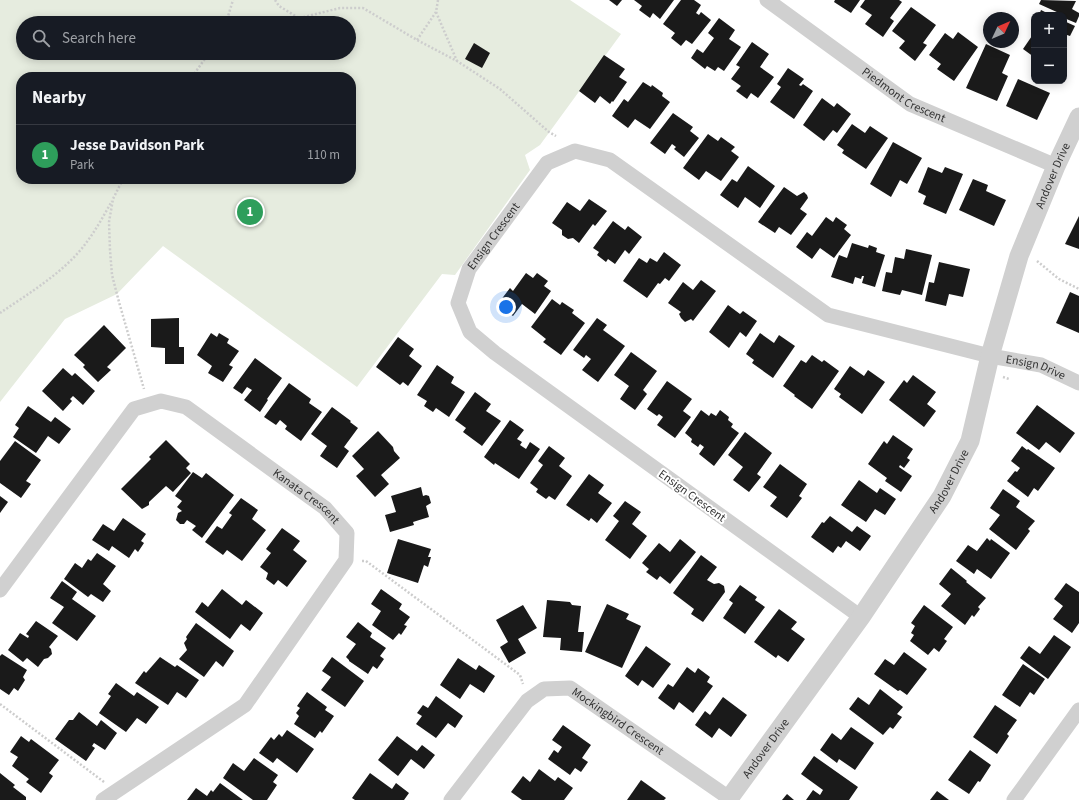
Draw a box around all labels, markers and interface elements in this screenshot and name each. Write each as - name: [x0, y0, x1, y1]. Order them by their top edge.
- north arrow: [983, 12, 1019, 48]
- map controls: [1031, 12, 1067, 84]
- button: +: [1031, 12, 1067, 48]
- search box: [16, 16, 356, 60]
- icon: search: [30, 27, 52, 49]
- text: Search here: [62, 28, 136, 49]
- button: −: [1031, 48, 1067, 84]
- street label: Piedmont Crescent: [858, 63, 948, 127]
- text: Nearby: [32, 86, 86, 110]
- text: Jesse Davidson Park: [70, 135, 205, 156]
- street label: Andover Drive: [1031, 140, 1074, 211]
- text: 1: [42, 146, 48, 164]
- text: 110 m: [307, 146, 340, 164]
- text: Park: [70, 156, 94, 174]
- pin: 1: [237, 197, 263, 227]
- street label: Ensign Crescent: [463, 199, 524, 273]
- your location: [496, 297, 516, 317]
- street label: Ensign Drive: [1004, 350, 1068, 384]
- street label: Andover Drive: [924, 446, 973, 517]
- street label: Kanata Crescent: [269, 464, 344, 528]
- street label: Ensign Crescent: [655, 466, 729, 526]
- street label: Mockingbird Crescent: [568, 683, 668, 759]
- street label: Andover Drive: [738, 715, 793, 782]

